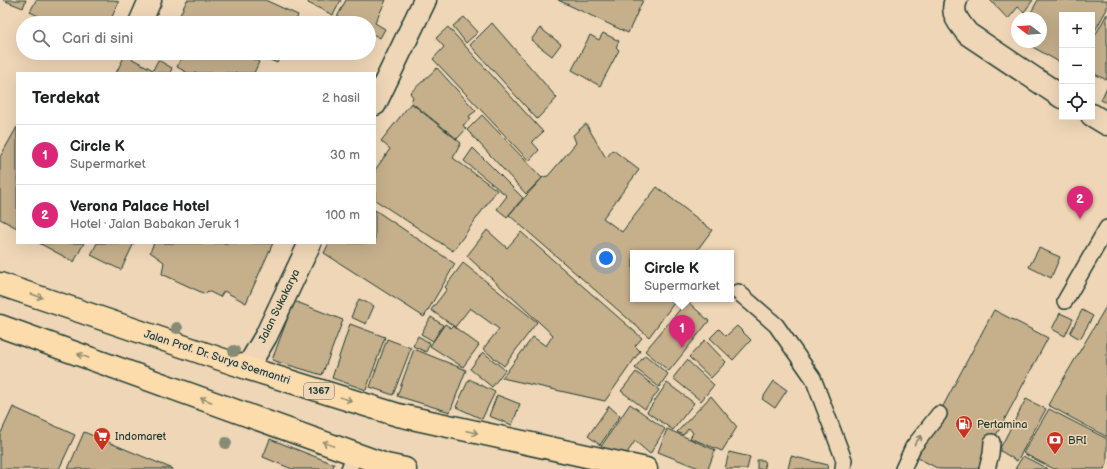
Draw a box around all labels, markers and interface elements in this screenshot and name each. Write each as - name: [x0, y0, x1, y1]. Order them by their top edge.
- north arrow: [1011, 12, 1047, 48]
- map controls: [1059, 12, 1095, 120]
- button: +: [1059, 12, 1095, 48]
- search box: [16, 16, 376, 60]
- icon: search: [30, 27, 52, 49]
- text: Cari di sini: [62, 29, 133, 48]
- button: −: [1059, 48, 1095, 84]
- button: locate: [1059, 84, 1095, 120]
- text: Terdekat: [32, 88, 100, 108]
- text: 2 hasil: [322, 90, 360, 106]
- text: Circle K: [70, 137, 125, 156]
- text: 1: [42, 147, 48, 163]
- text: 30 m: [330, 147, 360, 163]
- text: Supermarket: [70, 156, 146, 172]
- pin: 2: [1067, 186, 1093, 219]
- text: Verona Palace Hotel: [70, 197, 209, 216]
- text: 2: [41, 207, 49, 223]
- text: 100 m: [325, 207, 360, 223]
- text: Hotel · Jalan Babakan Jeruk 1: [70, 216, 239, 232]
- your location: [596, 248, 616, 268]
- popup: [630, 250, 734, 302]
- text: Circle K: [644, 259, 699, 278]
- street label: Jalan Sukakarya: [256, 267, 302, 345]
- text: Supermarket: [644, 278, 720, 294]
- one-way arrow: [31, 293, 43, 301]
- pin: 1: [669, 315, 695, 348]
- street label: Jalan Prof. Dr. Surya Soemantri: [142, 327, 292, 387]
- one-way arrow: [78, 352, 90, 360]
- road number: 1367: [304, 383, 334, 399]
- one-way arrow: [200, 396, 212, 404]
- one-way arrow: [340, 396, 353, 403]
- fuel station icon: Pertamina: [954, 414, 974, 439]
- place label: Pertamina: [977, 418, 1027, 431]
- supermarket icon: Indomaret: [92, 426, 112, 451]
- one-way arrow: [465, 428, 478, 436]
- place label: Indomaret: [115, 430, 167, 443]
- bank icon: BRI: [1045, 430, 1065, 455]
- one-way arrow: [914, 434, 922, 445]
- place label: BRI: [1068, 434, 1087, 447]
- one-way arrow: [323, 440, 335, 448]

